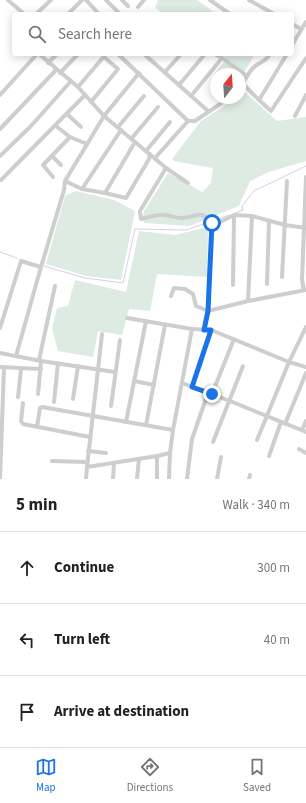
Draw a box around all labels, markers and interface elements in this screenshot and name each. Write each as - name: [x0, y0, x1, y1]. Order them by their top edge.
- search box: [12, 12, 294, 56]
- icon: search: [26, 23, 48, 45]
- text: Search here: [58, 24, 132, 45]
- north arrow: [210, 68, 246, 104]
- route start: [203, 214, 221, 232]
- route end: [203, 385, 221, 403]
- text: 5 min: [16, 493, 57, 517]
- text: Walk · 340 m: [222, 496, 290, 514]
- icon: ahead: [16, 557, 38, 579]
- text: Continue: [54, 557, 114, 578]
- text: 300 m: [257, 559, 290, 577]
- icon: left: [16, 629, 38, 651]
- text: Turn left: [54, 629, 110, 650]
- text: 40 m: [264, 631, 290, 649]
- icon: arrive: [16, 701, 38, 723]
- text: Arrive at destination: [54, 701, 189, 722]
- tab: Map: [35, 756, 57, 795]
- tab: Directions: [127, 756, 173, 795]
- tab: Saved: [243, 756, 271, 795]

